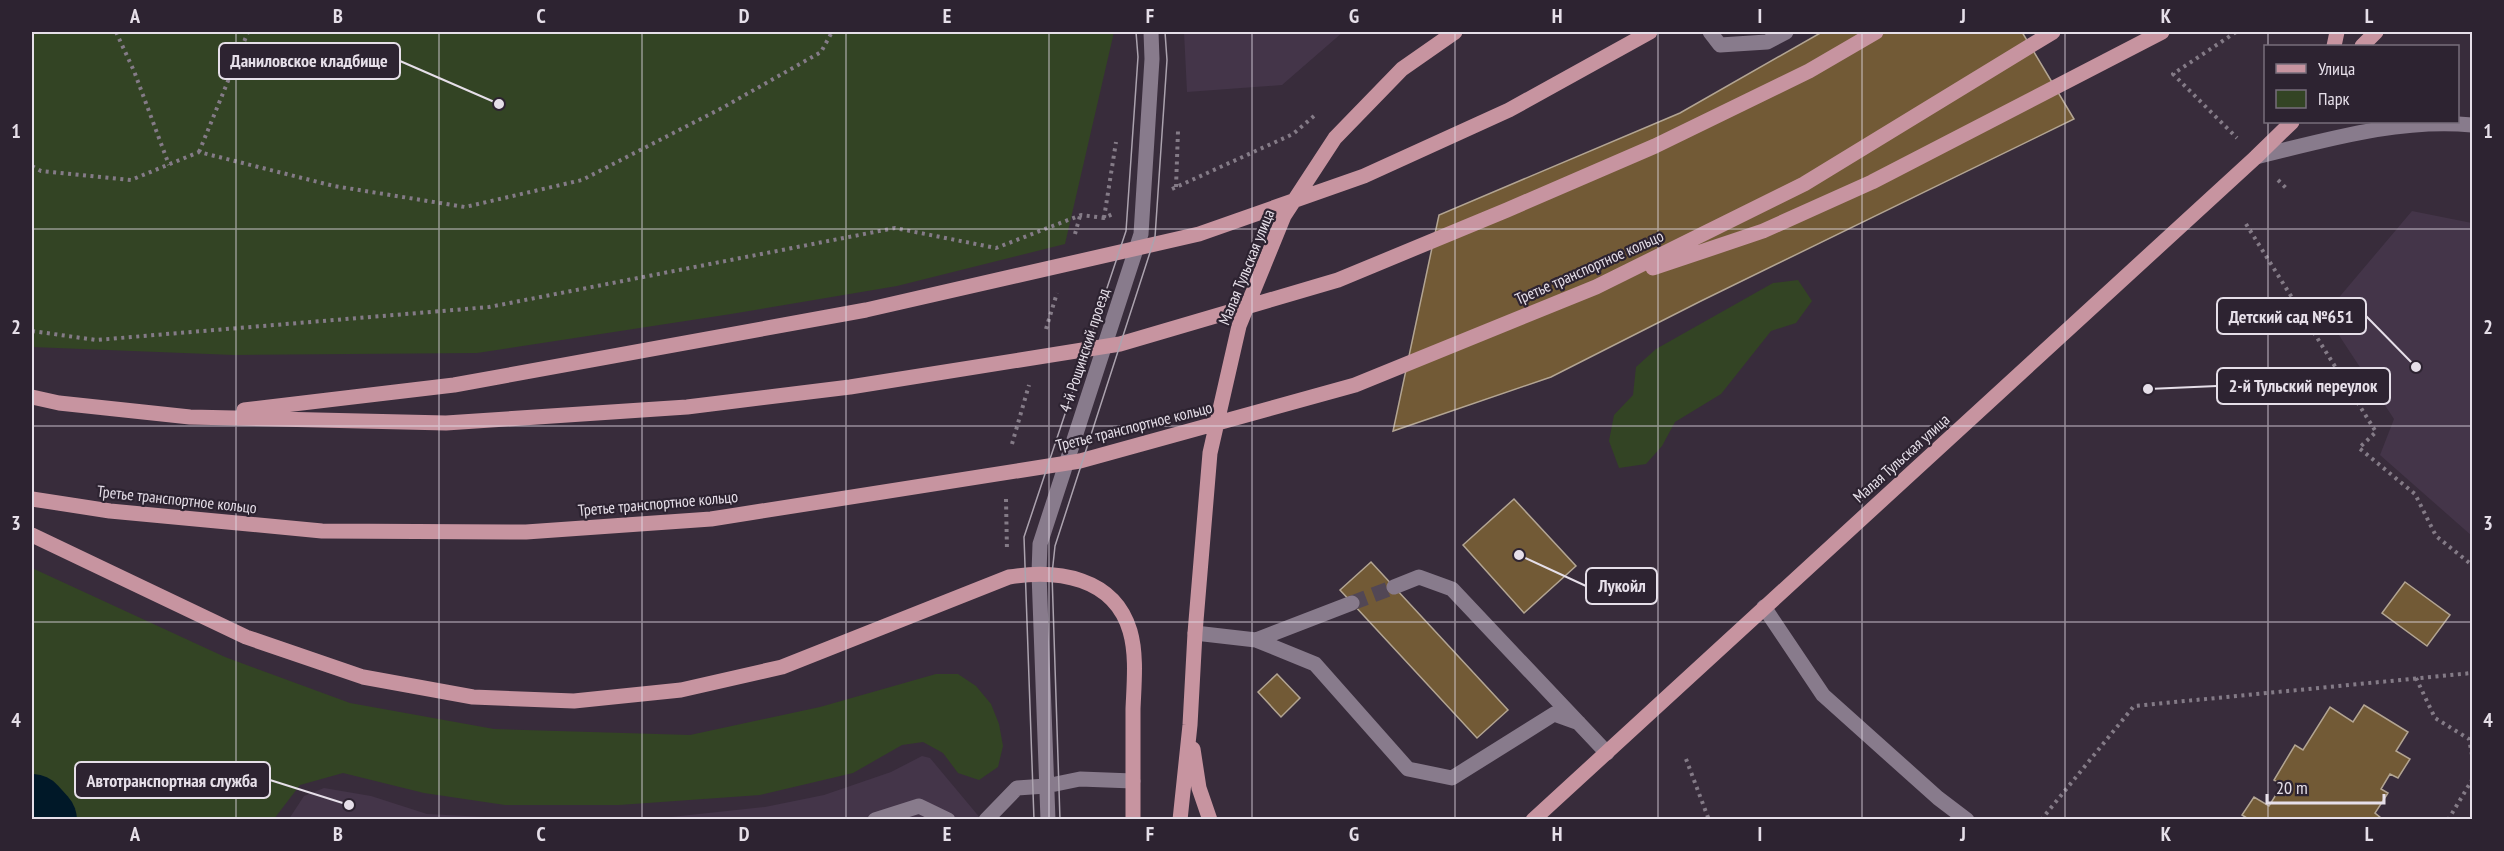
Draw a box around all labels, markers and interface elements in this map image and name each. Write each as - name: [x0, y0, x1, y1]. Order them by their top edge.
- text: A: [129, 3, 141, 29]
- text: B: [333, 3, 343, 29]
- text: C: [536, 3, 546, 29]
- text: D: [739, 3, 750, 29]
- text: E: [943, 3, 951, 29]
- text: F: [1146, 3, 1154, 29]
- text: G: [1349, 3, 1359, 29]
- text: H: [1552, 3, 1562, 29]
- text: I: [1758, 3, 1762, 29]
- text: J: [1959, 3, 1966, 29]
- text: K: [2161, 3, 2172, 29]
- text: L: [2365, 3, 2374, 29]
- callout: Даниловское кладбище: [219, 43, 400, 79]
- legend: [2264, 45, 2459, 123]
- text: Даниловское кладбище: [230, 49, 388, 72]
- text: Улица: [2318, 57, 2355, 80]
- text: Парк: [2318, 87, 2349, 110]
- text: 1: [11, 118, 21, 144]
- text: 1: [2483, 118, 2493, 144]
- street label: Малая Тульская улица: [1214, 206, 1278, 328]
- street label: Третье транспортное кольцо: [1512, 225, 1666, 309]
- street label: 4-й Рощинский проезд: [1055, 286, 1113, 414]
- callout: Детский сад №651: [2217, 298, 2366, 334]
- text: Детский сад №651: [2229, 305, 2353, 328]
- text: 2: [11, 314, 21, 340]
- text: 2: [2483, 314, 2493, 340]
- callout: 2-й Тульский переулок: [2217, 368, 2390, 404]
- text: 2-й Тульский переулок: [2229, 374, 2378, 397]
- street label: Третье транспортное кольцо: [1054, 397, 1214, 455]
- street label: Малая Тульская улица: [1849, 409, 1953, 507]
- street label: Третье транспортное кольцо: [96, 481, 258, 517]
- street label: Третье транспортное кольцо: [577, 486, 739, 520]
- text: 3: [11, 510, 21, 536]
- text: 3: [2483, 510, 2493, 536]
- callout: Лукойл: [1586, 568, 1657, 604]
- text: Лукойл: [1597, 574, 1646, 597]
- text: 4: [11, 707, 21, 733]
- text: 4: [2483, 707, 2493, 733]
- callout: Автотранспортная служба: [75, 762, 270, 798]
- scale bar: [2267, 767, 2384, 805]
- text: Автотранспортная служба: [86, 769, 257, 792]
- text: 20 m: [2276, 776, 2308, 799]
- text: A: [129, 821, 141, 847]
- text: B: [333, 821, 343, 847]
- text: C: [536, 821, 546, 847]
- text: D: [739, 821, 750, 847]
- text: E: [943, 821, 951, 847]
- text: F: [1146, 821, 1154, 847]
- text: G: [1349, 821, 1359, 847]
- text: H: [1552, 821, 1562, 847]
- text: I: [1758, 821, 1762, 847]
- text: J: [1959, 821, 1966, 847]
- text: K: [2161, 821, 2172, 847]
- text: L: [2365, 821, 2374, 847]

